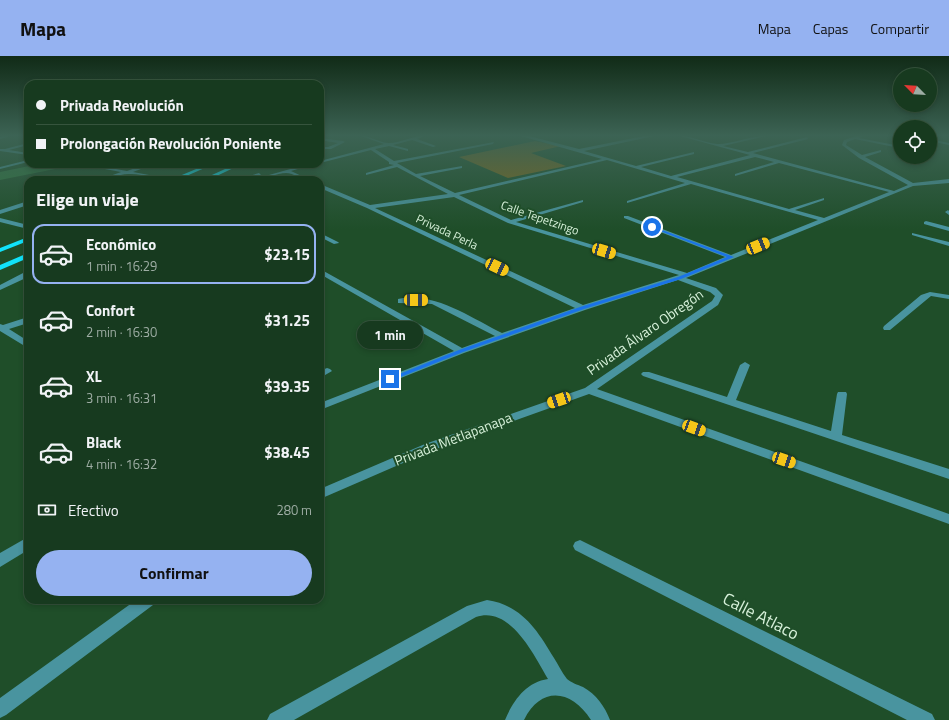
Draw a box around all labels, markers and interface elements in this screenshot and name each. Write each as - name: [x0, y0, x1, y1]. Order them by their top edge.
- text: Mapa: [20, 14, 66, 43]
- text: Mapa: [758, 18, 791, 39]
- text: Capas: [813, 18, 848, 39]
- text: Compartir: [870, 18, 929, 39]
- north arrow: [893, 68, 937, 112]
- map controls: [893, 68, 937, 164]
- text: Privada Revolución: [60, 94, 184, 117]
- button: locate: [893, 120, 937, 164]
- text: Prolongación Revolución Poniente: [60, 132, 281, 155]
- text: Elige un viaje: [36, 186, 139, 213]
- street label: Calle Tepetzingo: [498, 195, 582, 240]
- street label: Privada Perla: [413, 209, 481, 254]
- route start: [643, 218, 661, 236]
- text: Económico: [86, 233, 156, 256]
- icon: car: [38, 236, 74, 272]
- car: [745, 236, 771, 256]
- car: [591, 242, 617, 260]
- text: $23.15: [264, 243, 310, 266]
- text: 1 min · 16:29: [86, 256, 157, 276]
- car: [484, 256, 510, 278]
- street label: Privada Álvaro Obregón: [582, 283, 707, 380]
- car: [404, 294, 428, 306]
- text: Confort: [86, 299, 135, 322]
- icon: car: [38, 302, 74, 338]
- text: $31.25: [264, 309, 310, 332]
- callout: 1 min: [357, 321, 423, 349]
- text: 2 min · 16:30: [86, 322, 157, 342]
- text: 1 min: [374, 325, 406, 345]
- text: XL: [86, 365, 102, 388]
- icon: car: [38, 368, 74, 404]
- route end: [381, 370, 399, 388]
- text: $39.35: [264, 375, 310, 398]
- text: 3 min · 16:31: [86, 388, 157, 408]
- car: [546, 390, 572, 410]
- street label: Privada Metlapanapa: [391, 406, 515, 471]
- car: [681, 418, 707, 438]
- text: Black: [86, 431, 121, 454]
- icon: car: [38, 434, 74, 470]
- text: $38.45: [264, 441, 310, 464]
- car: [771, 450, 797, 470]
- text: 4 min · 16:32: [86, 454, 157, 474]
- icon: cash: [36, 499, 58, 521]
- text: Efectivo: [68, 499, 119, 522]
- text: 280 m: [276, 500, 312, 520]
- button: Confirmar: [36, 550, 312, 596]
- street label: Calle Atlaco: [718, 586, 804, 646]

